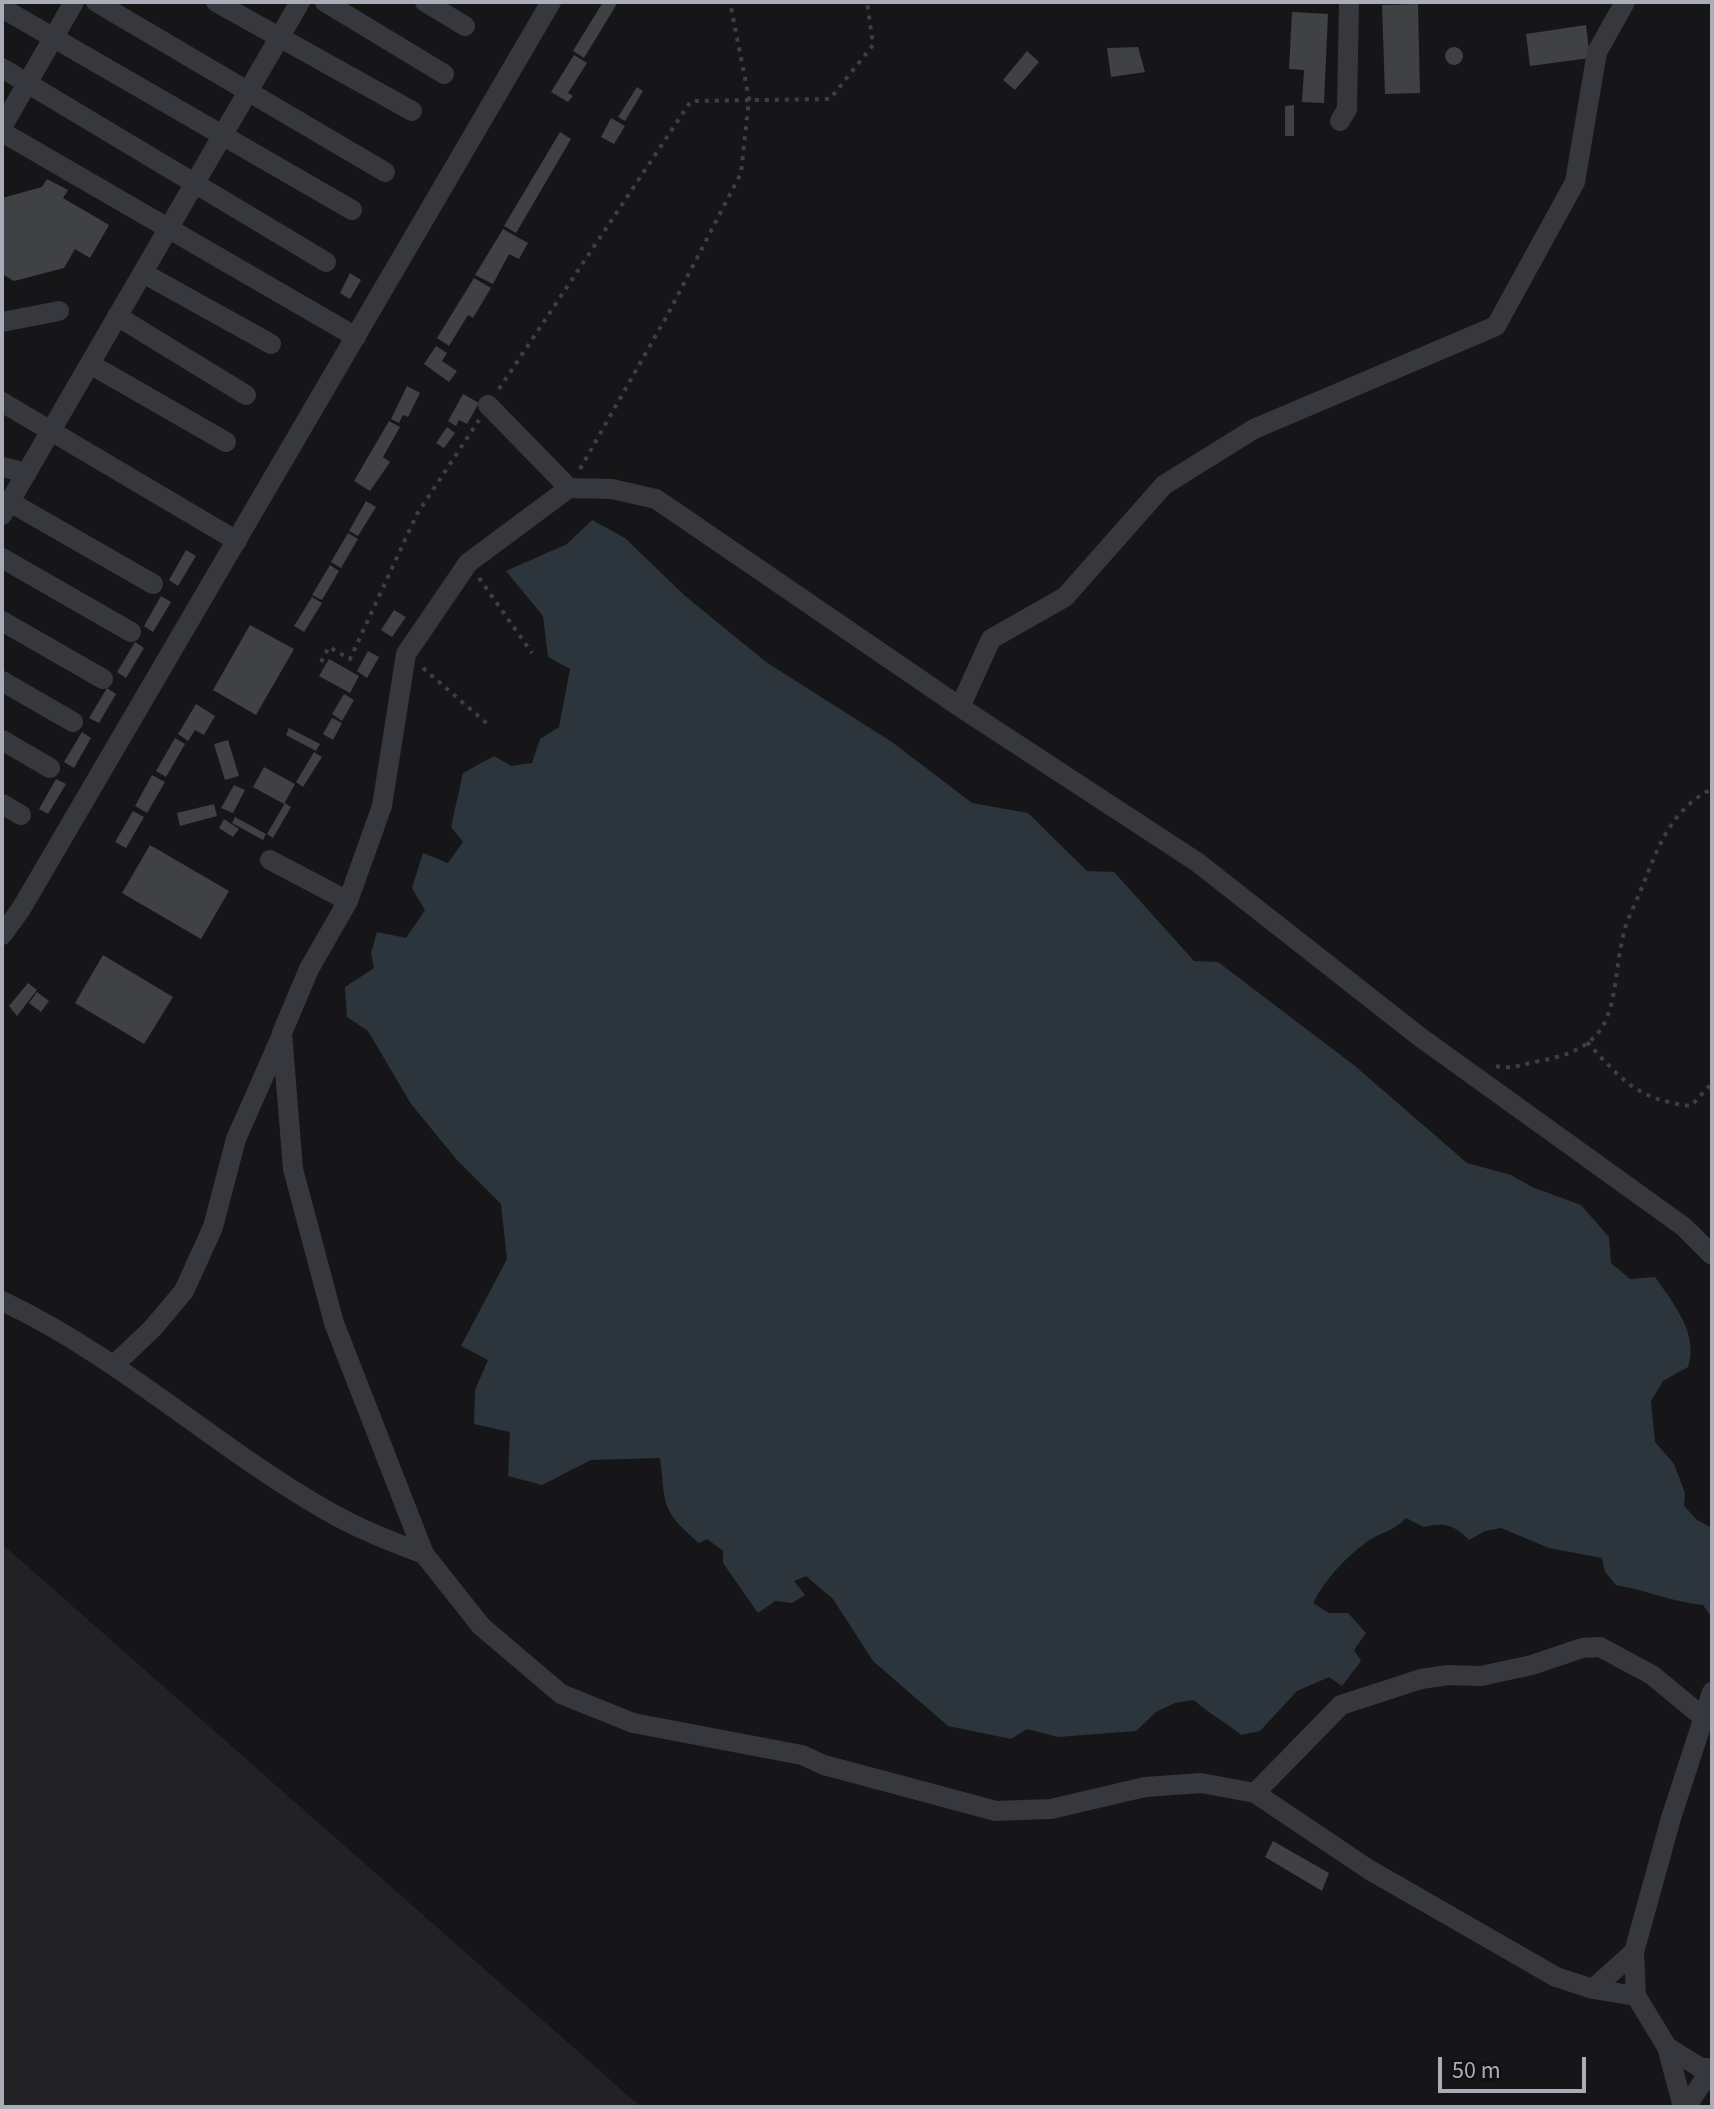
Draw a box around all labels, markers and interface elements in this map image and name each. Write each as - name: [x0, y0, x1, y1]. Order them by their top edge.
- scale bar: [1442, 2041, 1590, 2091]
- text: 50 m: [1452, 2053, 1501, 2088]

